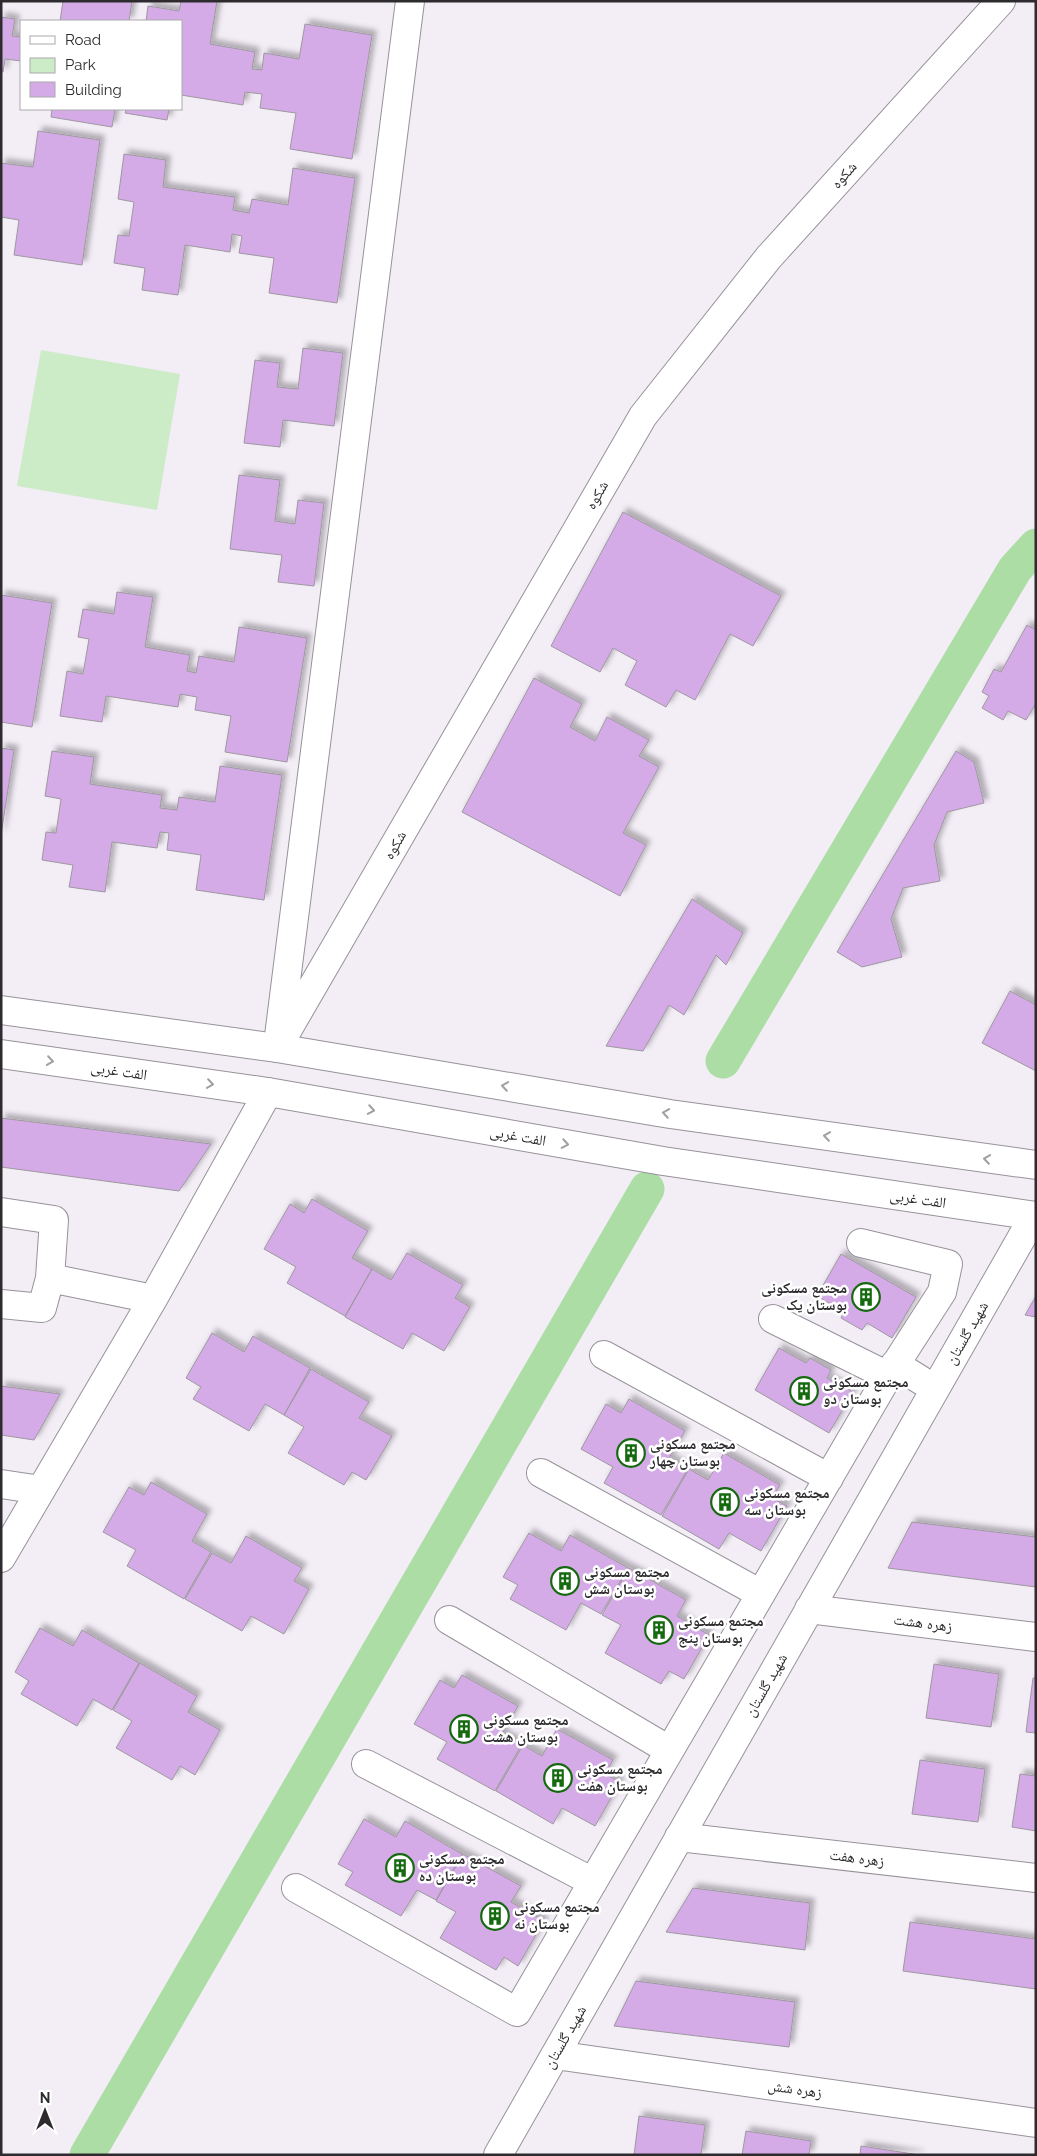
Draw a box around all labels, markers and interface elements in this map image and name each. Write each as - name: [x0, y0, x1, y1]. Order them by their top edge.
- legend: [20, 20, 182, 110]
- text: Road: [65, 31, 101, 49]
- text: Park: [65, 56, 96, 74]
- text: Building: [65, 81, 122, 99]
- street label: شکوه: [827, 158, 861, 192]
- street label: شکوه: [582, 477, 612, 512]
- street label: شکوه: [380, 827, 410, 862]
- one-way arrow: [46, 1055, 54, 1066]
- street label: الفت غربی: [90, 1058, 148, 1085]
- one-way arrow: [206, 1078, 215, 1088]
- one-way arrow: [501, 1082, 510, 1092]
- one-way arrow: [366, 1104, 375, 1114]
- one-way arrow: [661, 1109, 670, 1119]
- street label: الفت غربی: [488, 1122, 547, 1151]
- one-way arrow: [822, 1131, 830, 1142]
- one-way arrow: [561, 1138, 570, 1148]
- one-way arrow: [983, 1154, 992, 1164]
- street label: الفت غربی: [889, 1186, 947, 1213]
- place label: مجتمع مسکونی بوستان یک: [761, 1279, 847, 1314]
- building icon: مجتمع مسکونی بوستان یک: [851, 1282, 881, 1312]
- street label: شهید گلستان: [942, 1298, 993, 1368]
- place label: مجتمع مسکونی بوستان دو: [823, 1373, 909, 1408]
- building icon: مجتمع مسکونی بوستان دو: [789, 1376, 819, 1406]
- place label: مجتمع مسکونی بوستان چهار: [649, 1435, 736, 1470]
- building icon: مجتمع مسکونی بوستان چهار: [616, 1438, 646, 1468]
- place label: مجتمع مسکونی بوستان سه: [744, 1484, 830, 1519]
- building icon: مجتمع مسکونی بوستان سه: [710, 1487, 740, 1517]
- place label: مجتمع مسکونی بوستان شش: [584, 1563, 670, 1598]
- building icon: مجتمع مسکونی بوستان شش: [550, 1566, 580, 1596]
- street label: زهره هشت: [892, 1610, 954, 1636]
- place label: مجتمع مسکونی بوستان پنج: [678, 1612, 764, 1648]
- building icon: مجتمع مسکونی بوستان پنج: [644, 1615, 674, 1645]
- street label: شهید گلستان: [741, 1650, 792, 1720]
- place label: مجتمع مسکونی بوستان هشت: [483, 1711, 569, 1746]
- building icon: مجتمع مسکونی بوستان هشت: [449, 1714, 479, 1744]
- place label: مجتمع مسکونی بوستان هفت: [577, 1760, 663, 1795]
- building icon: مجتمع مسکونی بوستان هفت: [543, 1763, 573, 1793]
- street label: زهره هفت: [829, 1846, 886, 1870]
- place label: مجتمع مسکونی بوستان ده: [419, 1850, 505, 1885]
- building icon: مجتمع مسکونی بوستان ده: [385, 1853, 415, 1883]
- place label: مجتمع مسکونی بوستان نه: [514, 1898, 600, 1933]
- building icon: مجتمع مسکونی بوستان نه: [480, 1901, 510, 1931]
- street label: شهید گلستان: [540, 2002, 591, 2072]
- street label: زهره شش: [767, 2076, 823, 2103]
- north arrow: [20, 2086, 70, 2136]
- text: N: [40, 2090, 50, 2106]

